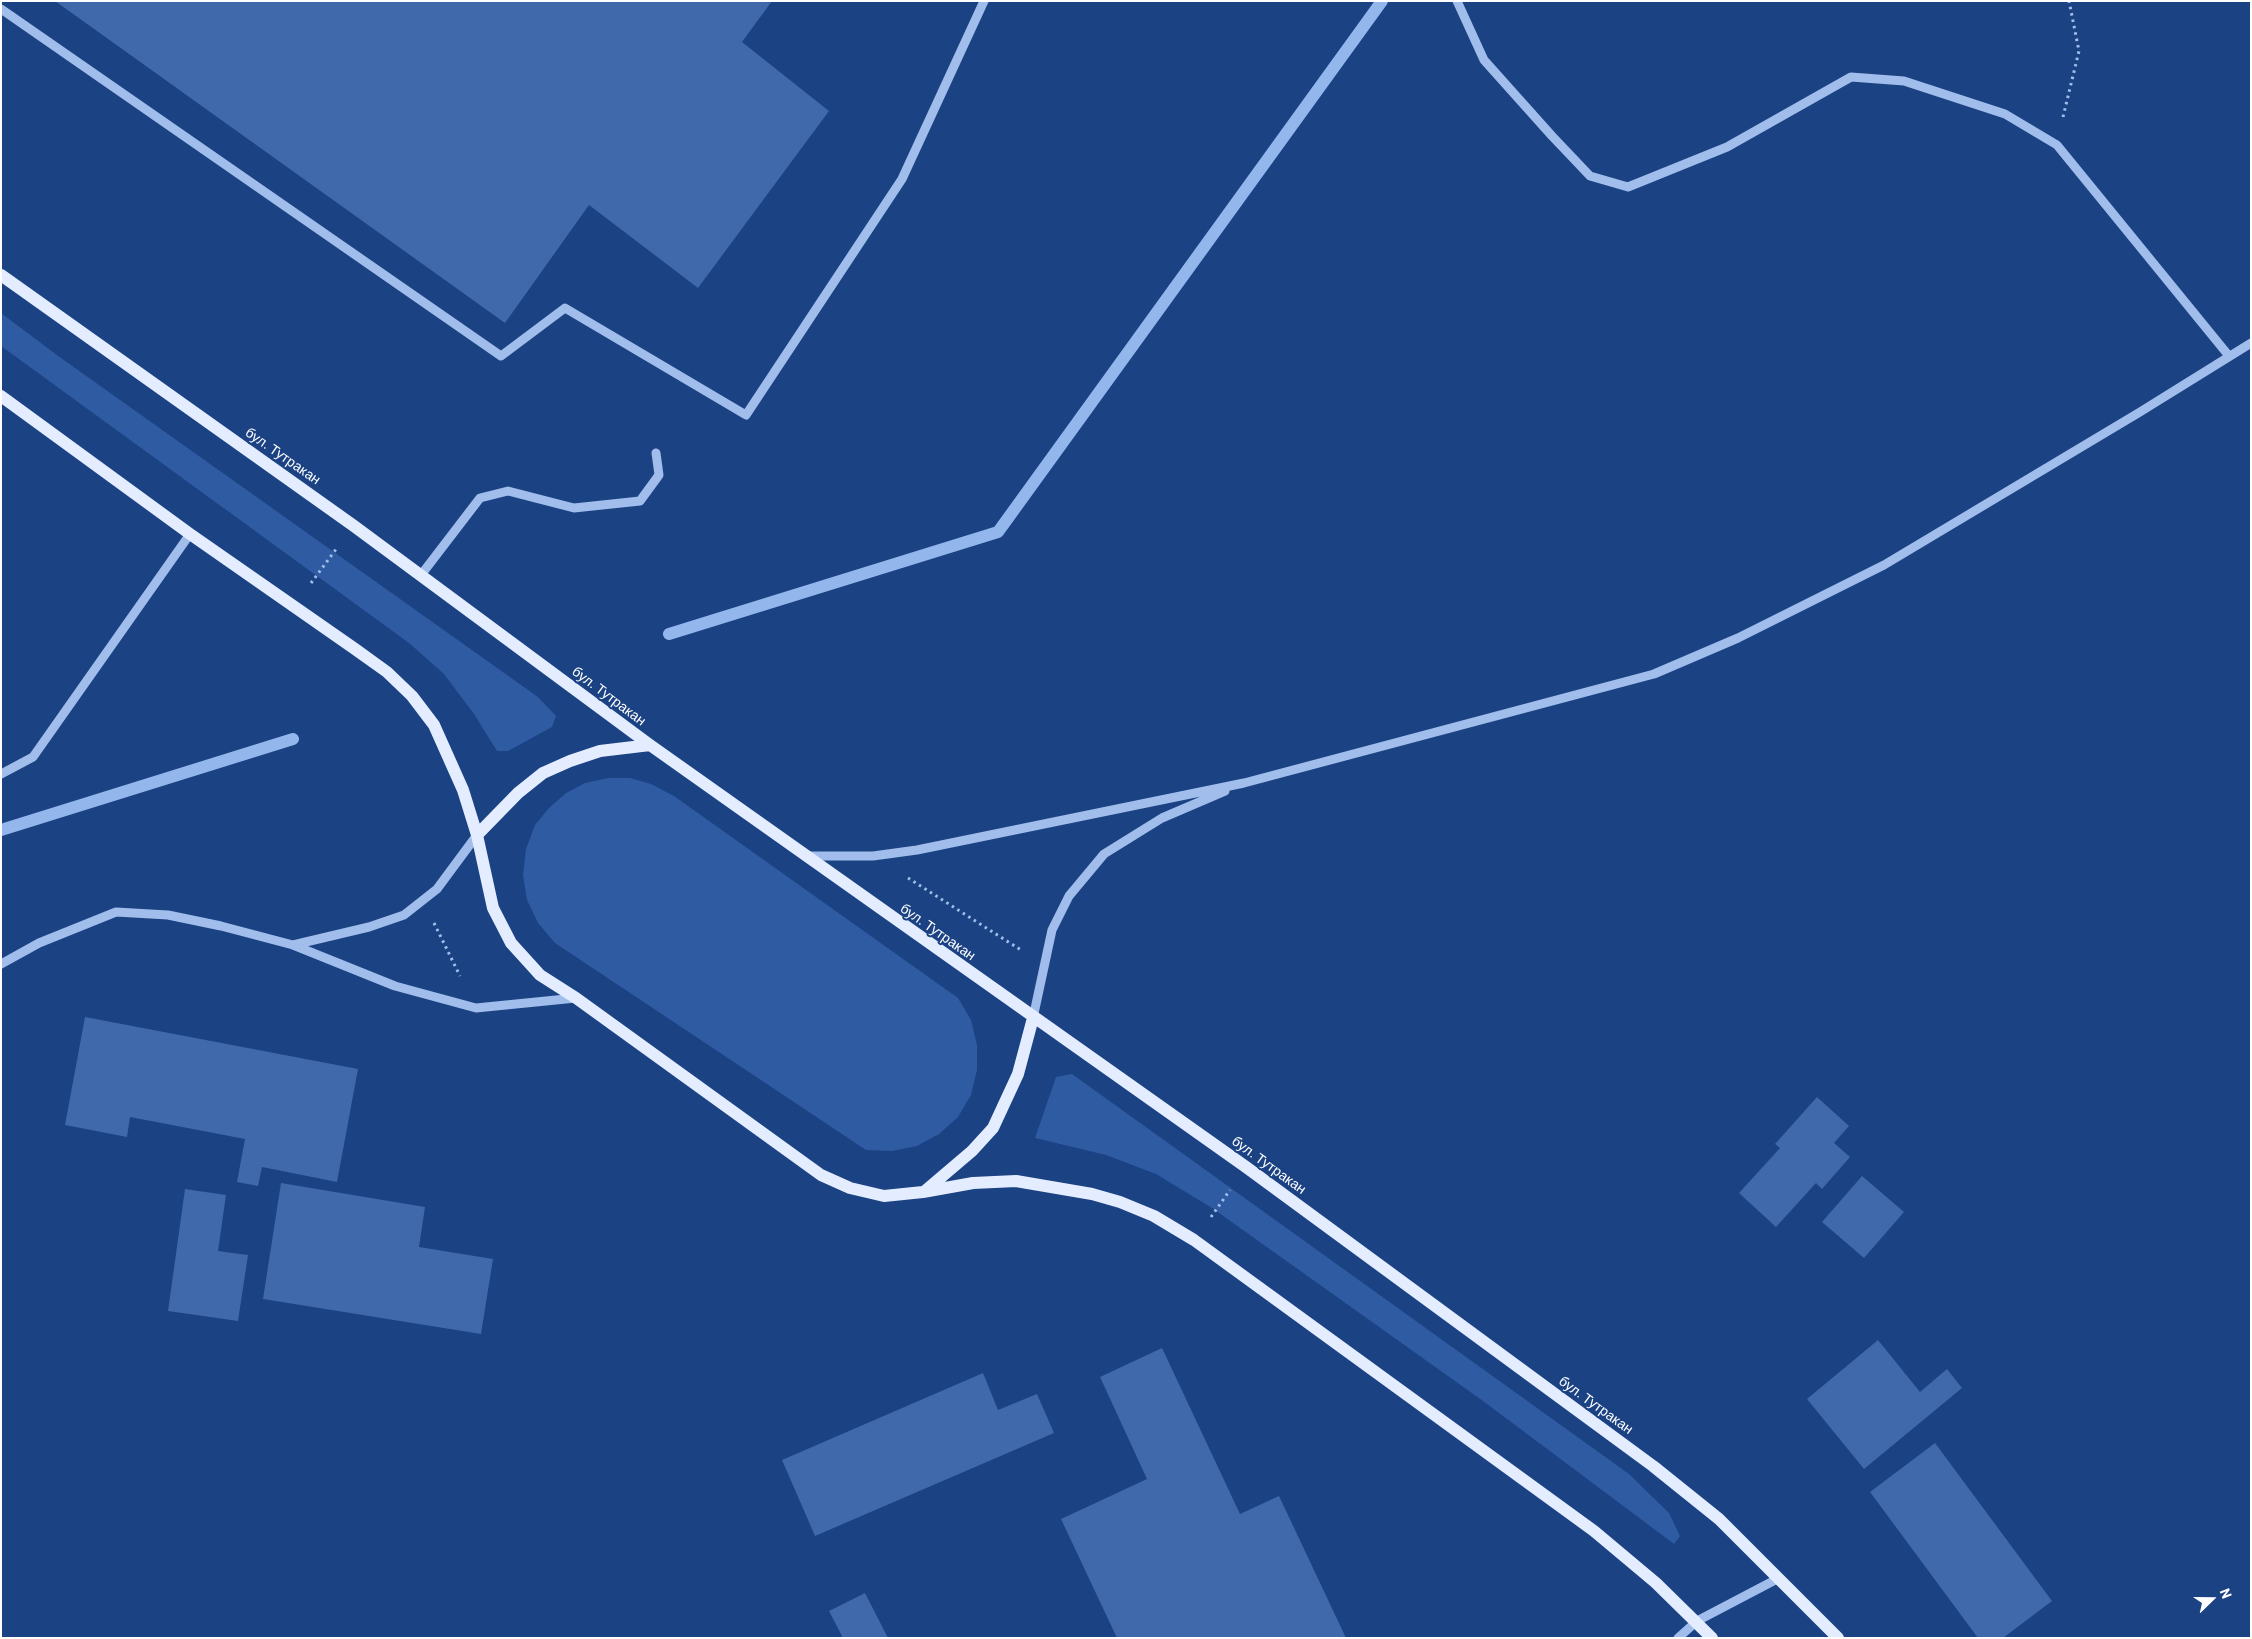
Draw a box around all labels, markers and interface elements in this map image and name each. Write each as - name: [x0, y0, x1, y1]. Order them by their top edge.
- street label: бул. Тутракан: [242, 424, 324, 488]
- street label: бул. Тутракан: [569, 663, 649, 729]
- street label: бул. Тутракан: [897, 900, 979, 964]
- street label: бул. Тутракан: [1228, 1132, 1310, 1198]
- street label: бул. Тутракан: [1555, 1372, 1637, 1438]
- north arrow: [2187, 1574, 2237, 1624]
- text: N: [2217, 1586, 2236, 1601]

